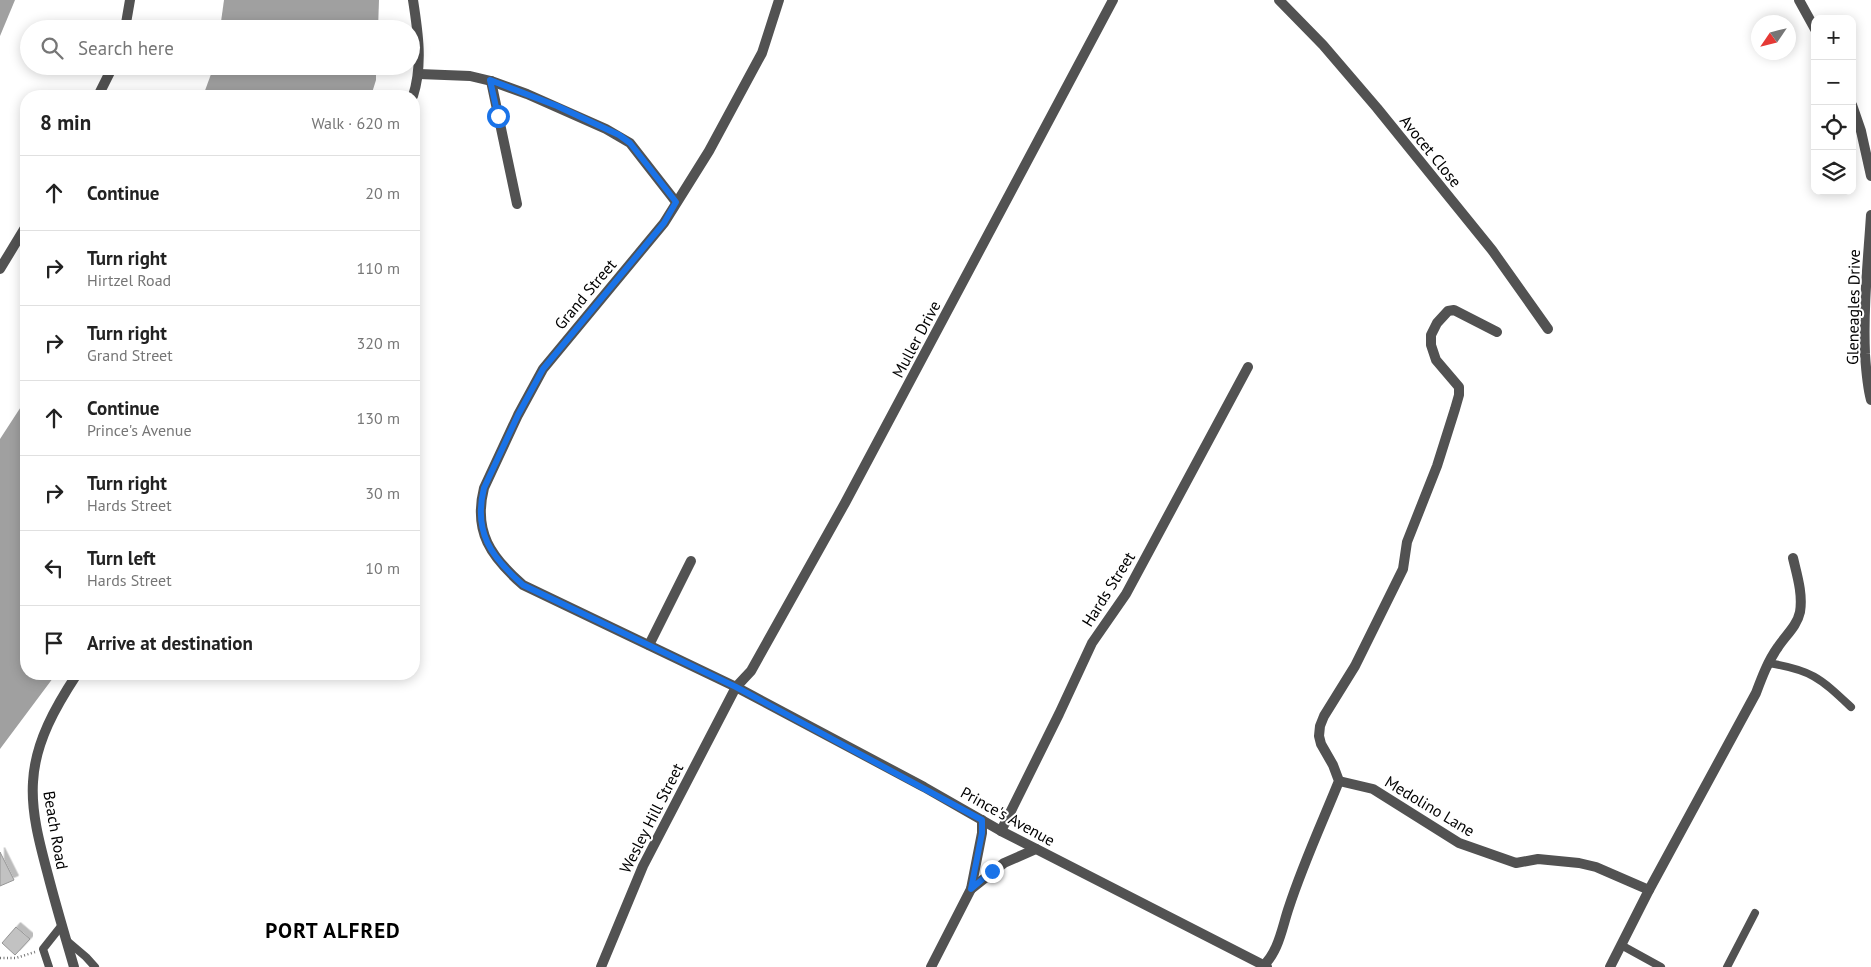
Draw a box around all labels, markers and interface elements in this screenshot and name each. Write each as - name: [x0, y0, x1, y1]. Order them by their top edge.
- north arrow: [1751, 15, 1796, 60]
- map controls: [1811, 15, 1856, 195]
- button: +: [1811, 15, 1856, 60]
- search box: [20, 20, 420, 75]
- icon: search: [38, 34, 66, 62]
- text: Search here: [78, 36, 174, 60]
- button: −: [1811, 60, 1856, 105]
- route start: [487, 105, 510, 128]
- button: locate: [1811, 105, 1856, 150]
- text: 8 min: [40, 109, 91, 136]
- street label: Avocet Close: [1396, 111, 1466, 191]
- text: Walk · 620 m: [311, 113, 400, 133]
- button: layers: [1811, 150, 1856, 195]
- icon: ahead: [40, 179, 68, 207]
- text: Continue: [87, 181, 159, 205]
- text: 20 m: [365, 183, 400, 203]
- text: Turn right: [87, 246, 167, 270]
- street label: Gleneagles Drive: [1842, 249, 1864, 365]
- icon: right: [40, 254, 68, 282]
- street label: Grand Street: [550, 254, 621, 333]
- text: 110 m: [357, 258, 400, 278]
- text: Hirtzel Road: [87, 270, 171, 290]
- street label: Muller Drive: [887, 297, 945, 381]
- text: Turn right: [87, 321, 167, 345]
- icon: right: [40, 329, 68, 357]
- text: 320 m: [357, 333, 400, 353]
- text: Grand Street: [87, 345, 173, 365]
- text: Continue: [87, 396, 159, 420]
- icon: ahead: [40, 404, 68, 432]
- text: 130 m: [357, 408, 400, 428]
- text: Prince's Avenue: [87, 420, 192, 440]
- text: Turn right: [87, 471, 167, 495]
- icon: right: [40, 479, 68, 507]
- text: 30 m: [365, 483, 400, 503]
- text: Hards Street: [87, 495, 172, 515]
- text: Turn left: [87, 546, 156, 570]
- street label: Hards Street: [1077, 547, 1139, 630]
- icon: left: [40, 554, 68, 582]
- text: 10 m: [365, 558, 400, 578]
- text: Hards Street: [87, 570, 172, 590]
- icon: arrive: [40, 629, 68, 657]
- text: Arrive at destination: [87, 631, 253, 655]
- street label: Wesley Hill Street: [615, 759, 688, 876]
- street label: Medolino Lane: [1381, 771, 1479, 841]
- street label: Prince's Avenue: [957, 782, 1059, 850]
- street label: Beach Road: [39, 789, 73, 871]
- route end: [981, 860, 1004, 883]
- district label: PORT ALFRED: [265, 917, 401, 944]

